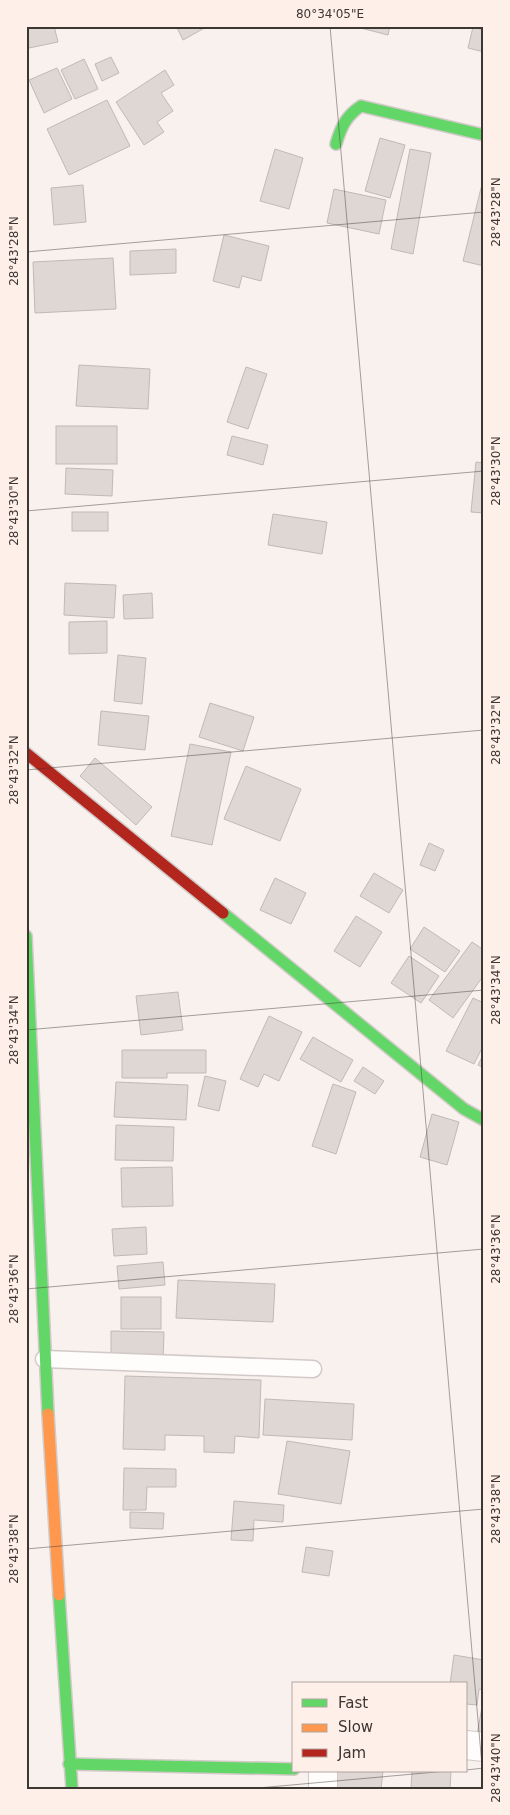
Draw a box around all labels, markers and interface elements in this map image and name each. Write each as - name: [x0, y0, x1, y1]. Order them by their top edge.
- text: 80°34'05"E: [296, 7, 364, 21]
- text: 28°43'28"N: [489, 177, 503, 247]
- text: 28°43'28"N: [7, 216, 21, 286]
- text: 28°43'30"N: [489, 436, 503, 506]
- text: 28°43'30"N: [7, 476, 21, 546]
- text: 28°43'32"N: [489, 695, 503, 765]
- text: 28°43'32"N: [7, 735, 21, 805]
- text: 28°43'34"N: [489, 955, 503, 1025]
- text: 28°43'34"N: [7, 995, 21, 1065]
- text: 28°43'36"N: [489, 1214, 503, 1284]
- text: 28°43'36"N: [7, 1254, 21, 1324]
- text: 28°43'38"N: [489, 1474, 503, 1544]
- text: 28°43'38"N: [7, 1514, 21, 1584]
- legend: [292, 1682, 468, 1772]
- text: Fast: [338, 1694, 368, 1712]
- text: Slow: [338, 1718, 373, 1736]
- text: 28°43'40"N: [489, 1733, 503, 1803]
- text: Jam: [337, 1744, 366, 1762]

